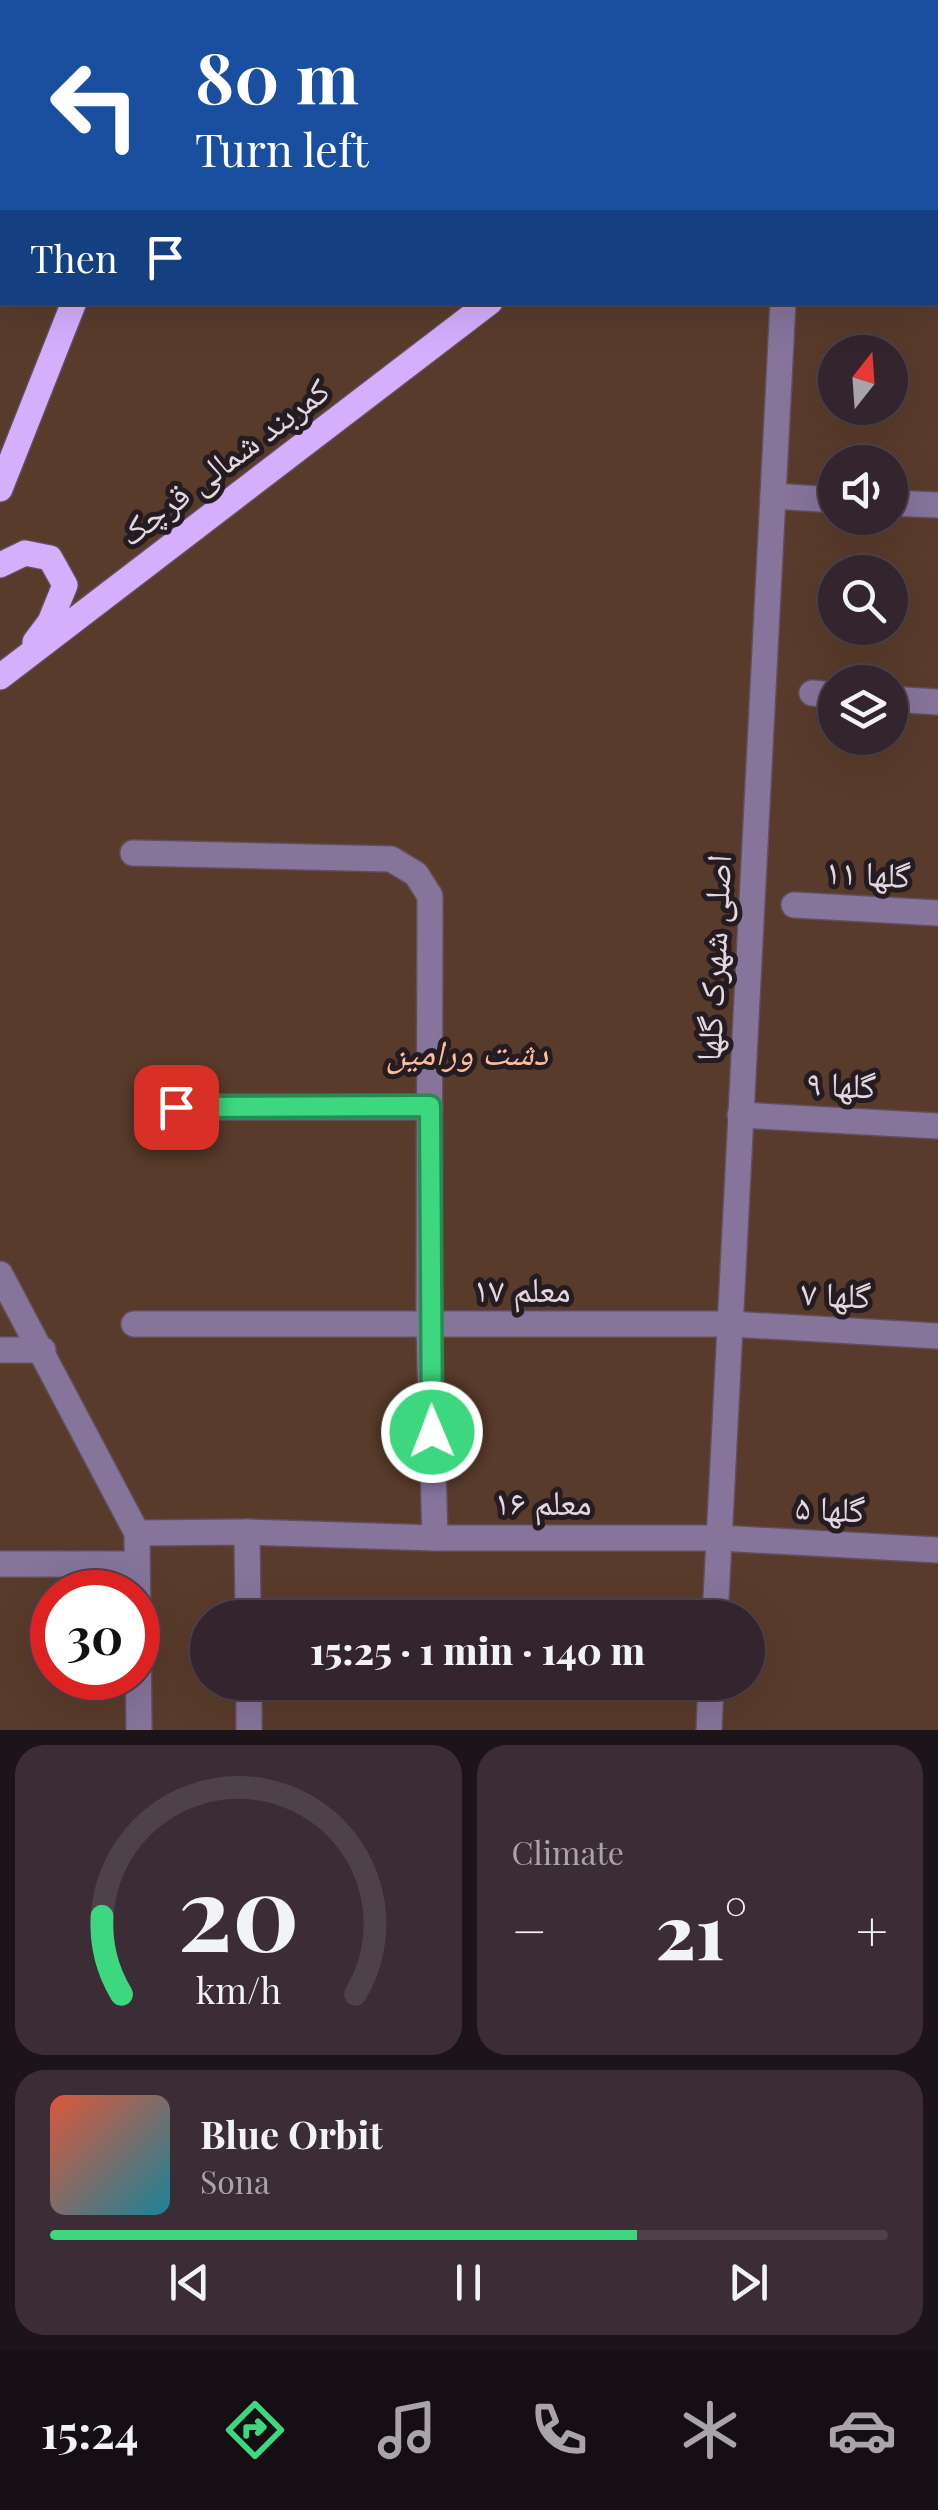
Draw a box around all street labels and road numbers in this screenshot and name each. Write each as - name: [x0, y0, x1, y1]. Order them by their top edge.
- street label: کمربند شمالی قرچک: [107, 365, 338, 555]
- street label: گلها ۱۱: [824, 846, 912, 897]
- street label: اصلی شهرک گلها: [683, 853, 740, 1062]
- street label: گلها ۹: [805, 1057, 877, 1108]
- street label: معلم ۱۷: [473, 1264, 571, 1313]
- street label: گلها ۷: [800, 1267, 872, 1318]
- street label: معلم ۱۶: [494, 1477, 592, 1526]
- street label: گلها ۵: [794, 1481, 866, 1532]

